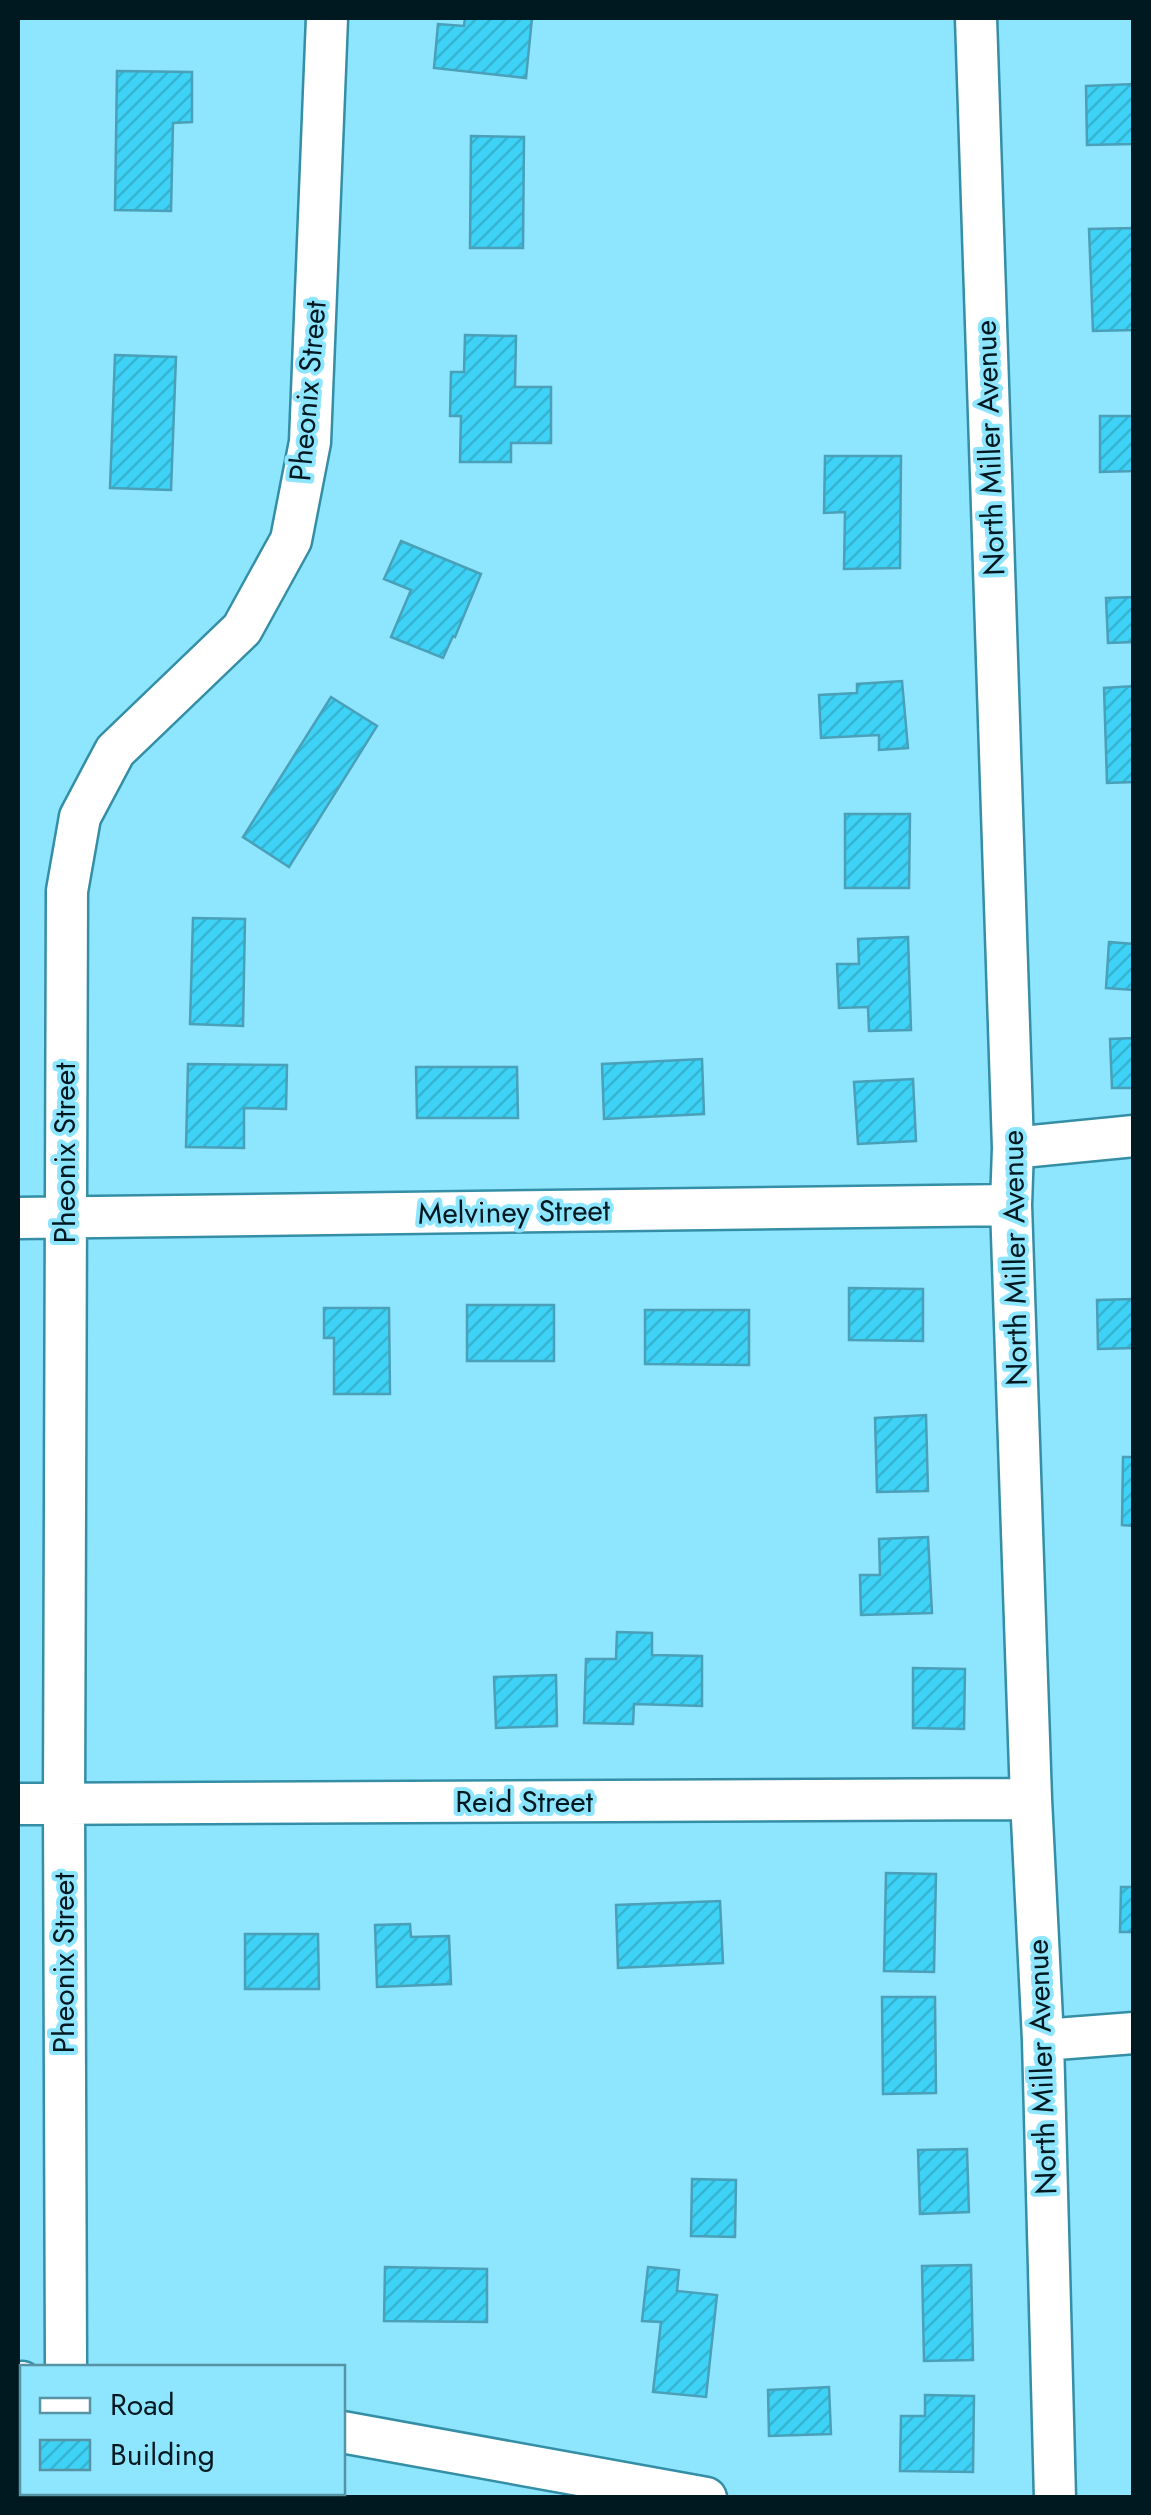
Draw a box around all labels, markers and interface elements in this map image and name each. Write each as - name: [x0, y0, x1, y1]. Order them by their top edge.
- street label: Pheonix Street: [278, 298, 337, 483]
- street label: North Miller Avenue: [964, 319, 1015, 577]
- street label: Pheonix Street: [43, 1062, 86, 1243]
- street label: North Miller Avenue: [991, 1130, 1038, 1386]
- street label: Melviney Street: [418, 1188, 611, 1235]
- street label: Reid Street: [455, 1780, 594, 1823]
- street label: Pheonix Street: [42, 1872, 85, 2053]
- street label: North Miller Avenue: [1016, 1938, 1067, 2196]
- legend: [20, 2365, 345, 2495]
- text: Road: [110, 2383, 175, 2426]
- text: Building: [110, 2433, 215, 2476]

